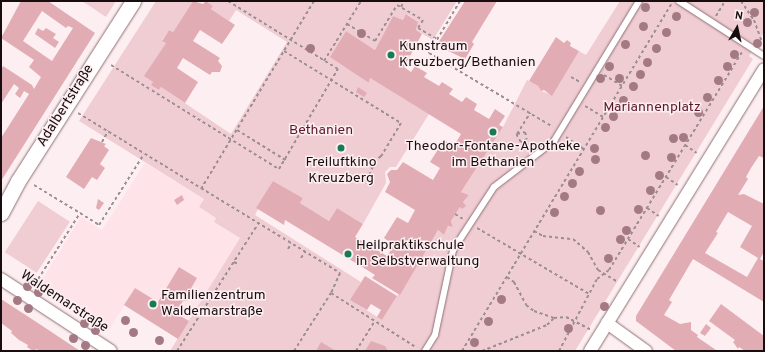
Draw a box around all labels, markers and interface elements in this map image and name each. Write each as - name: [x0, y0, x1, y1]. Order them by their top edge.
- north arrow: [717, 8, 757, 48]
- text: N: [734, 9, 744, 24]
- place label: Kunstraum Kreuzberg/Bethanien: [399, 39, 536, 72]
- marker: Kunstraum Kreuzberg/Bethanien: [386, 50, 396, 60]
- street label: Adalbertstraße: [34, 62, 98, 150]
- park label: Mariannenplatz: [603, 100, 701, 116]
- park label: Bethanien: [289, 123, 353, 139]
- marker: Theodor-Fontane-Apotheke im Bethanien: [488, 127, 498, 137]
- place label: Theodor-Fontane-Apotheke im Bethanien: [406, 139, 580, 172]
- marker: Freiluftkino Kreuzberg: [336, 143, 346, 153]
- place label: Freiluftkino Kreuzberg: [305, 155, 377, 188]
- place label: Heilpraktikschule in Selbstverwaltung: [356, 238, 479, 270]
- marker: Heilpraktikschule in Selbstverwaltung: [343, 249, 353, 259]
- street label: Waldemarstraße: [17, 267, 111, 337]
- place label: Familienzentrum Waldemarstraße: [161, 288, 266, 320]
- marker: Familienzentrum Waldemarstraße: [148, 299, 158, 309]

